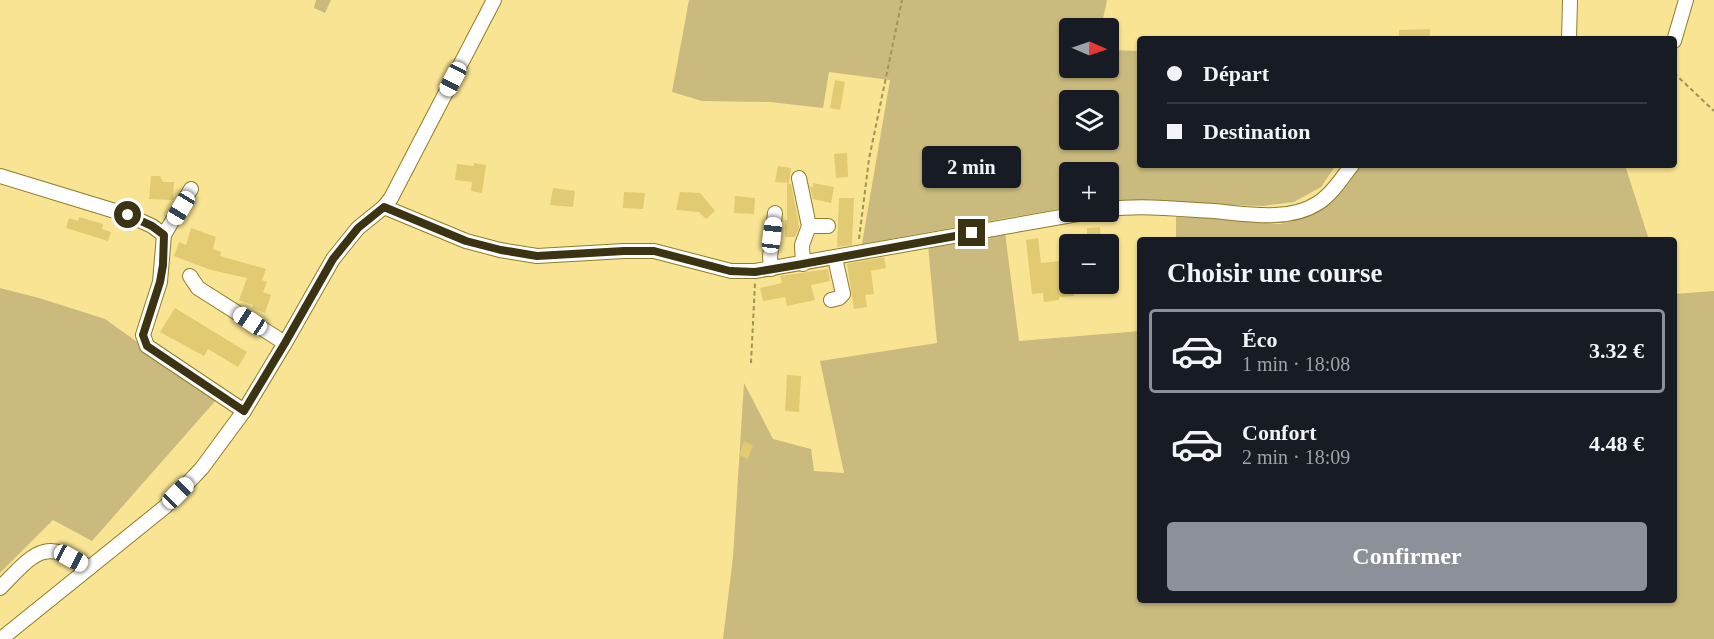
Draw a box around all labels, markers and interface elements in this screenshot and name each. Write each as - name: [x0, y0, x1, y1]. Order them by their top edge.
- north arrow: [1059, 18, 1119, 78]
- map controls: [1059, 18, 1119, 294]
- car: [437, 59, 469, 99]
- text: Départ: [1203, 61, 1269, 86]
- button: layers: [1059, 90, 1119, 150]
- text: Destination: [1203, 119, 1311, 144]
- callout: 2 min: [922, 146, 1022, 188]
- text: 2 min: [947, 156, 996, 178]
- button: +: [1059, 162, 1119, 222]
- car: [164, 188, 198, 228]
- route start: [114, 201, 141, 228]
- car: [761, 216, 783, 254]
- route end: [958, 219, 985, 246]
- button: −: [1059, 234, 1119, 294]
- text: Choisir une course: [1167, 258, 1383, 288]
- car: [230, 304, 270, 338]
- icon: car: [1170, 324, 1224, 378]
- text: Éco: [1242, 327, 1277, 352]
- text: 3.32 €: [1589, 338, 1644, 363]
- text: 1 min · 18:08: [1242, 353, 1350, 375]
- icon: car: [1170, 417, 1224, 471]
- text: Confort: [1242, 420, 1317, 445]
- text: 4.48 €: [1589, 431, 1644, 456]
- text: 2 min · 18:09: [1242, 446, 1350, 468]
- car: [159, 474, 197, 512]
- button: Confirmer: [1167, 522, 1647, 591]
- car: [51, 542, 91, 574]

